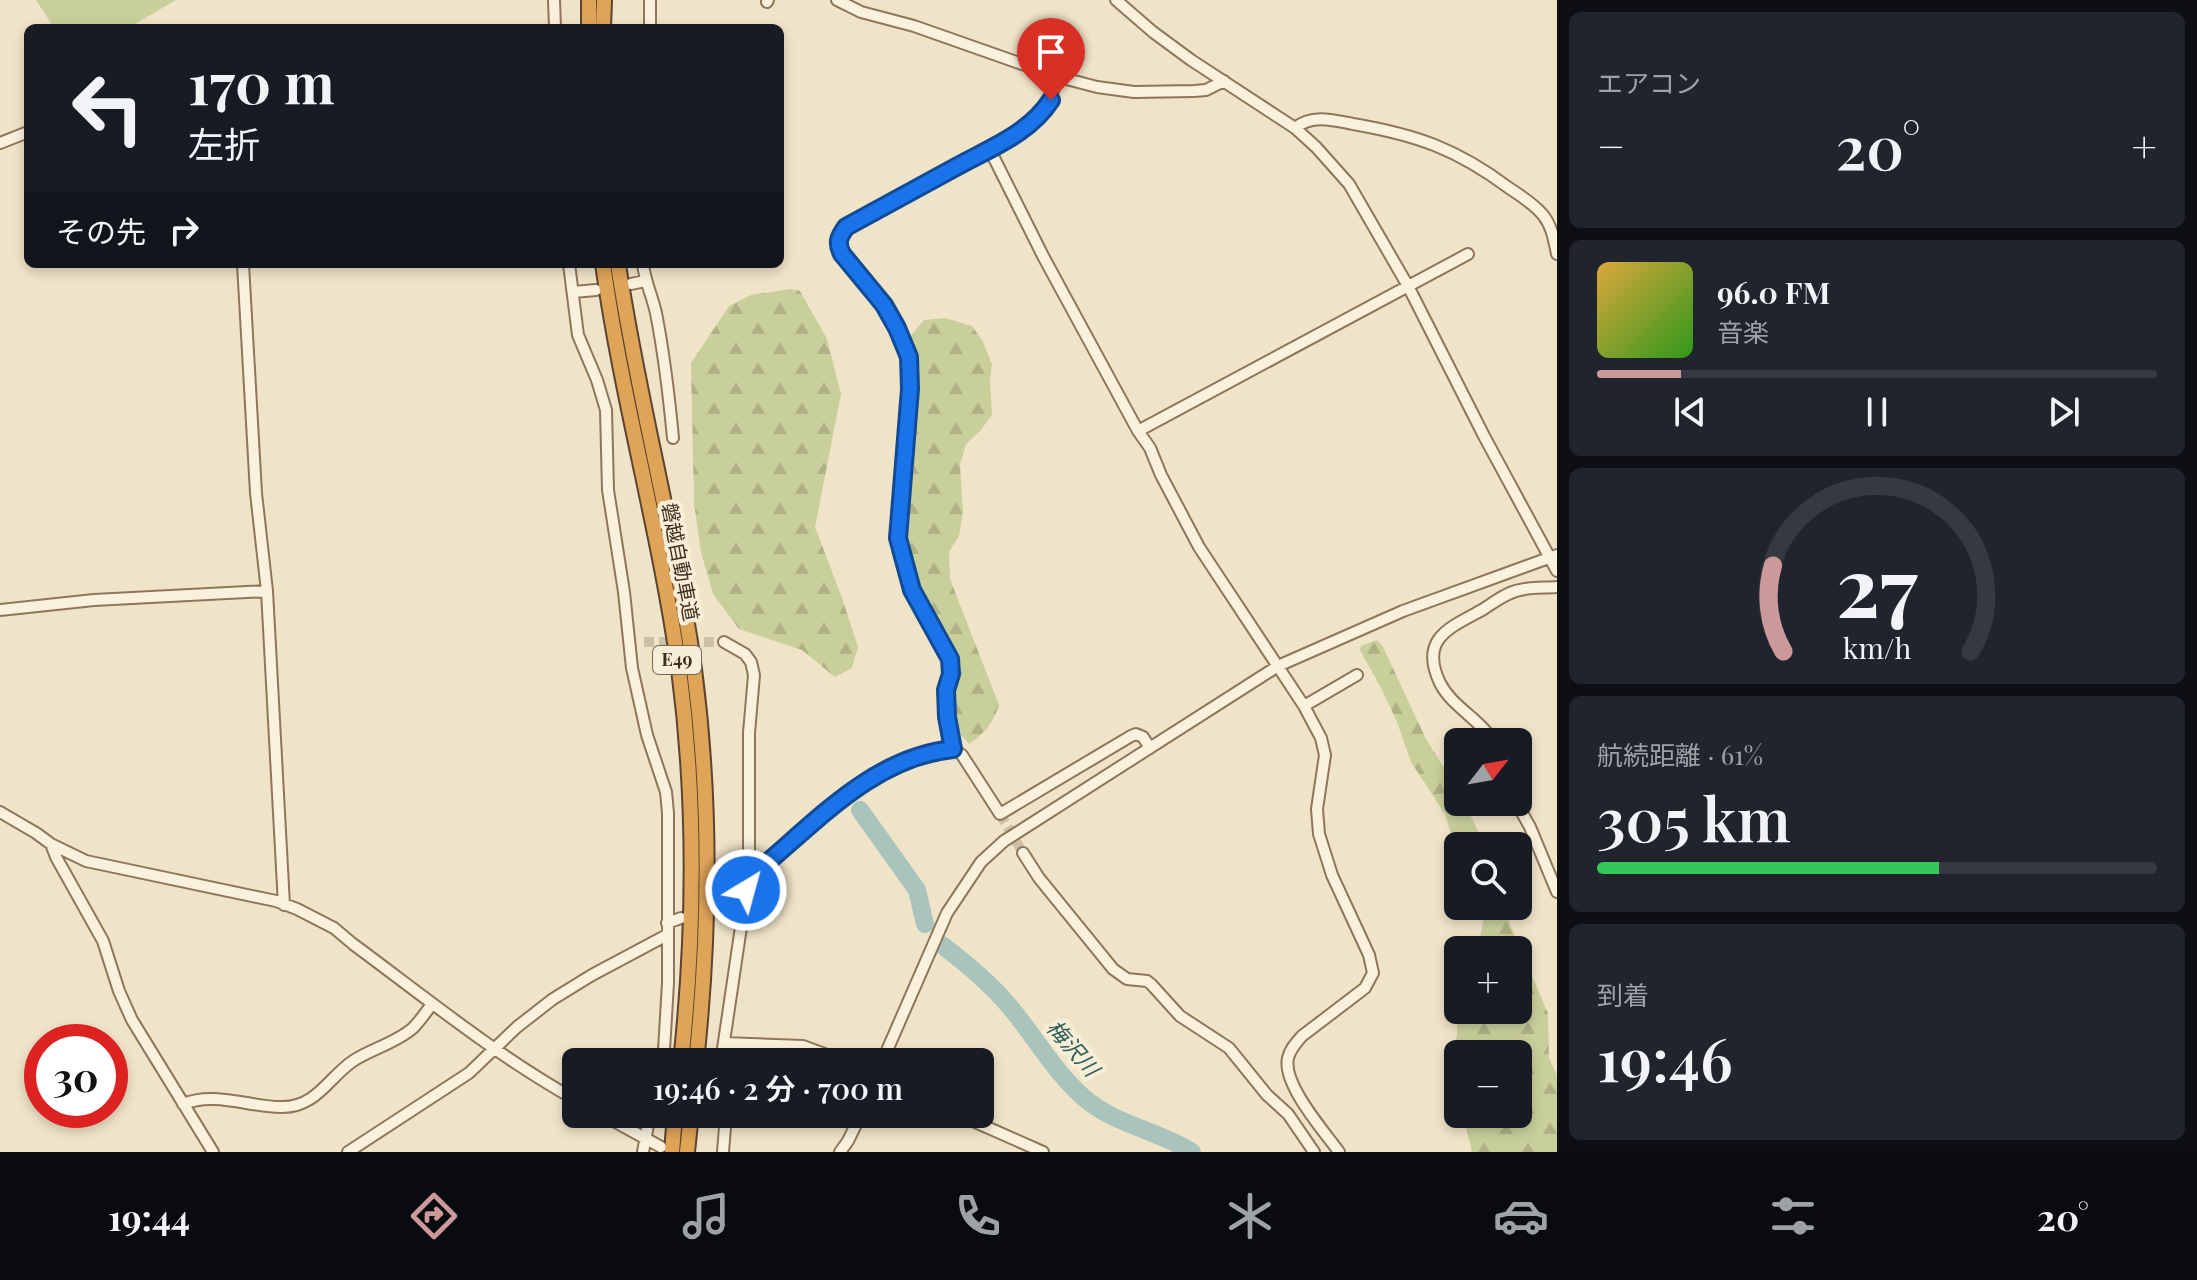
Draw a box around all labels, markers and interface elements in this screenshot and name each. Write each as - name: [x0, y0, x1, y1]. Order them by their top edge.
- pin: [1017, 18, 1085, 100]
- icon: arrive: [1029, 30, 1073, 74]
- text: 170 m: [188, 44, 335, 119]
- icon: left: [56, 56, 160, 160]
- text: エアコン: [1597, 65, 1701, 100]
- text: 20°: [1836, 105, 1921, 185]
- text: −: [1597, 115, 1625, 174]
- text: +: [2131, 115, 2157, 174]
- text: 左折: [188, 119, 260, 167]
- icon: right: [162, 208, 206, 252]
- text: その先: [56, 211, 146, 251]
- text: 96.0 FM: [1717, 272, 1830, 312]
- text: 音楽: [1717, 314, 1769, 349]
- icon: previous: [1668, 390, 1712, 434]
- icon: pause: [1855, 390, 1899, 434]
- icon: next: [2042, 390, 2086, 434]
- street label: 磐越自動車道: [657, 500, 706, 623]
- text: 27: [1836, 528, 1918, 639]
- text: km/h: [1843, 628, 1911, 666]
- road number: E49: [653, 646, 701, 674]
- north arrow: [1444, 728, 1532, 816]
- map controls: [1444, 728, 1532, 1128]
- text: 航続距離 · 61%: [1597, 737, 1763, 772]
- text: 305 km: [1597, 777, 1791, 857]
- button: search: [1444, 832, 1532, 920]
- position arrow: [704, 848, 788, 932]
- button: +: [1444, 936, 1532, 1024]
- text: 到着: [1597, 977, 1649, 1012]
- water label: 梅沢川: [1041, 1013, 1108, 1084]
- text: 19:46: [1597, 1017, 1733, 1097]
- speed limit sign: 30: [24, 1024, 128, 1128]
- button: −: [1444, 1040, 1532, 1128]
- text: 19:46 · 2 分 · 700 m: [653, 1068, 903, 1108]
- icon: directions: [406, 1188, 462, 1244]
- icon: music: [678, 1188, 734, 1244]
- icon: phone: [950, 1188, 1006, 1244]
- icon: climate: [1222, 1188, 1278, 1244]
- icon: car: [1493, 1188, 1549, 1244]
- icon: filters: [1765, 1188, 1821, 1244]
- text: 19:44: [108, 1192, 190, 1240]
- text: 20°: [2037, 1192, 2089, 1240]

